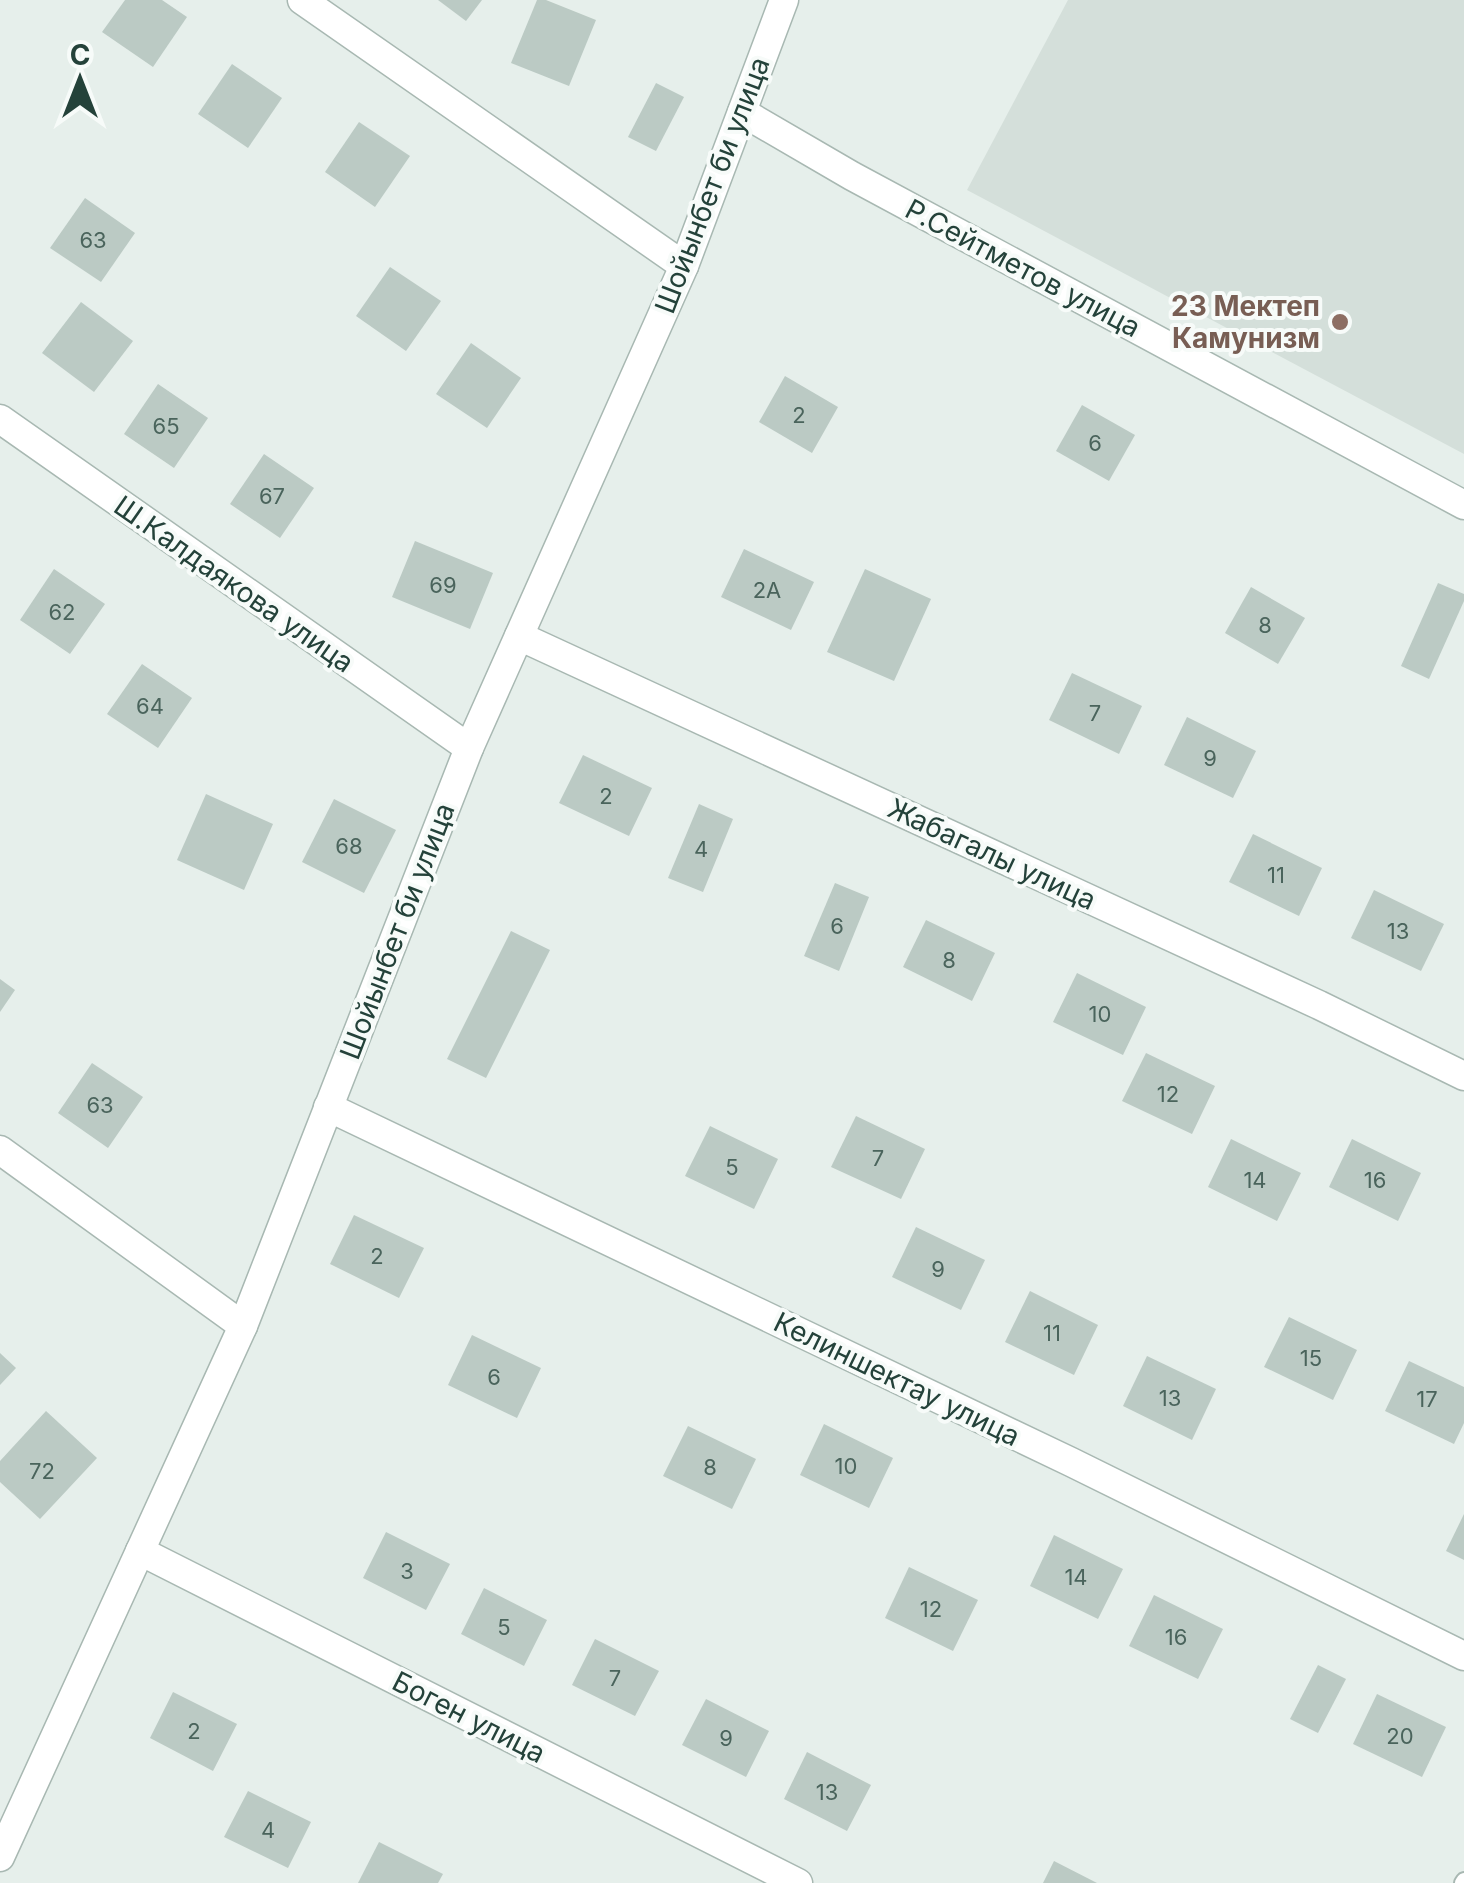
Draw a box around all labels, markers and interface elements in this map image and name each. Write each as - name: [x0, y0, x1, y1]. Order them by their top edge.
- north arrow: [30, 30, 130, 130]
- text: С: [70, 38, 90, 72]
- street label: Шойынбет би улица: [647, 52, 777, 318]
- street label: Р.Сейтметов улица: [900, 192, 1146, 344]
- house number: 63: [79, 227, 107, 253]
- place label: 23 Мектеп Камунизм: [1171, 289, 1320, 355]
- marker: 23 Мектеп Камунизм: [1329, 311, 1351, 333]
- house number: 2: [792, 402, 806, 428]
- house number: 65: [152, 413, 180, 439]
- house number: 6: [1088, 430, 1102, 456]
- house number: 67: [259, 483, 285, 509]
- street label: Ш.Калдаякова улица: [108, 488, 360, 680]
- house number: 69: [429, 572, 457, 598]
- house number: 2A: [753, 577, 781, 603]
- house number: 62: [48, 599, 76, 625]
- house number: 8: [1258, 612, 1272, 638]
- house number: 64: [136, 693, 164, 719]
- house number: 7: [1089, 700, 1101, 726]
- house number: 9: [1203, 745, 1217, 771]
- house number: 2: [599, 783, 613, 809]
- street label: Жабагалы улица: [883, 791, 1101, 917]
- street label: Шойынбет би улица: [332, 798, 462, 1064]
- house number: 68: [335, 833, 363, 859]
- house number: 4: [694, 836, 708, 862]
- house number: 11: [1267, 862, 1285, 888]
- house number: 6: [830, 913, 844, 939]
- house number: 13: [1387, 918, 1409, 944]
- house number: 8: [942, 947, 956, 973]
- house number: 10: [1089, 1001, 1111, 1027]
- house number: 12: [1157, 1081, 1179, 1107]
- house number: 63: [86, 1092, 114, 1118]
- house number: 7: [872, 1145, 884, 1171]
- house number: 5: [725, 1154, 739, 1180]
- house number: 14: [1243, 1167, 1267, 1193]
- house number: 16: [1364, 1167, 1386, 1193]
- house number: 2: [370, 1243, 384, 1269]
- house number: 9: [931, 1256, 945, 1282]
- street label: Келиншектау улица: [769, 1305, 1025, 1453]
- house number: 11: [1043, 1320, 1061, 1346]
- house number: 15: [1300, 1345, 1322, 1371]
- house number: 6: [487, 1364, 501, 1390]
- house number: 13: [1159, 1385, 1181, 1411]
- house number: 17: [1416, 1386, 1438, 1412]
- house number: 10: [835, 1453, 857, 1479]
- house number: 8: [703, 1454, 717, 1480]
- house number: 72: [29, 1458, 55, 1484]
- house number: 3: [400, 1558, 414, 1584]
- house number: 14: [1064, 1564, 1088, 1590]
- house number: 12: [920, 1596, 942, 1622]
- house number: 5: [497, 1614, 511, 1640]
- house number: 16: [1165, 1624, 1187, 1650]
- street label: Боген улица: [387, 1664, 551, 1770]
- house number: 7: [609, 1665, 621, 1691]
- house number: 2: [187, 1718, 201, 1744]
- house number: 20: [1386, 1723, 1414, 1749]
- house number: 9: [719, 1725, 733, 1751]
- house number: 13: [816, 1779, 838, 1805]
- house number: 4: [261, 1817, 275, 1843]

